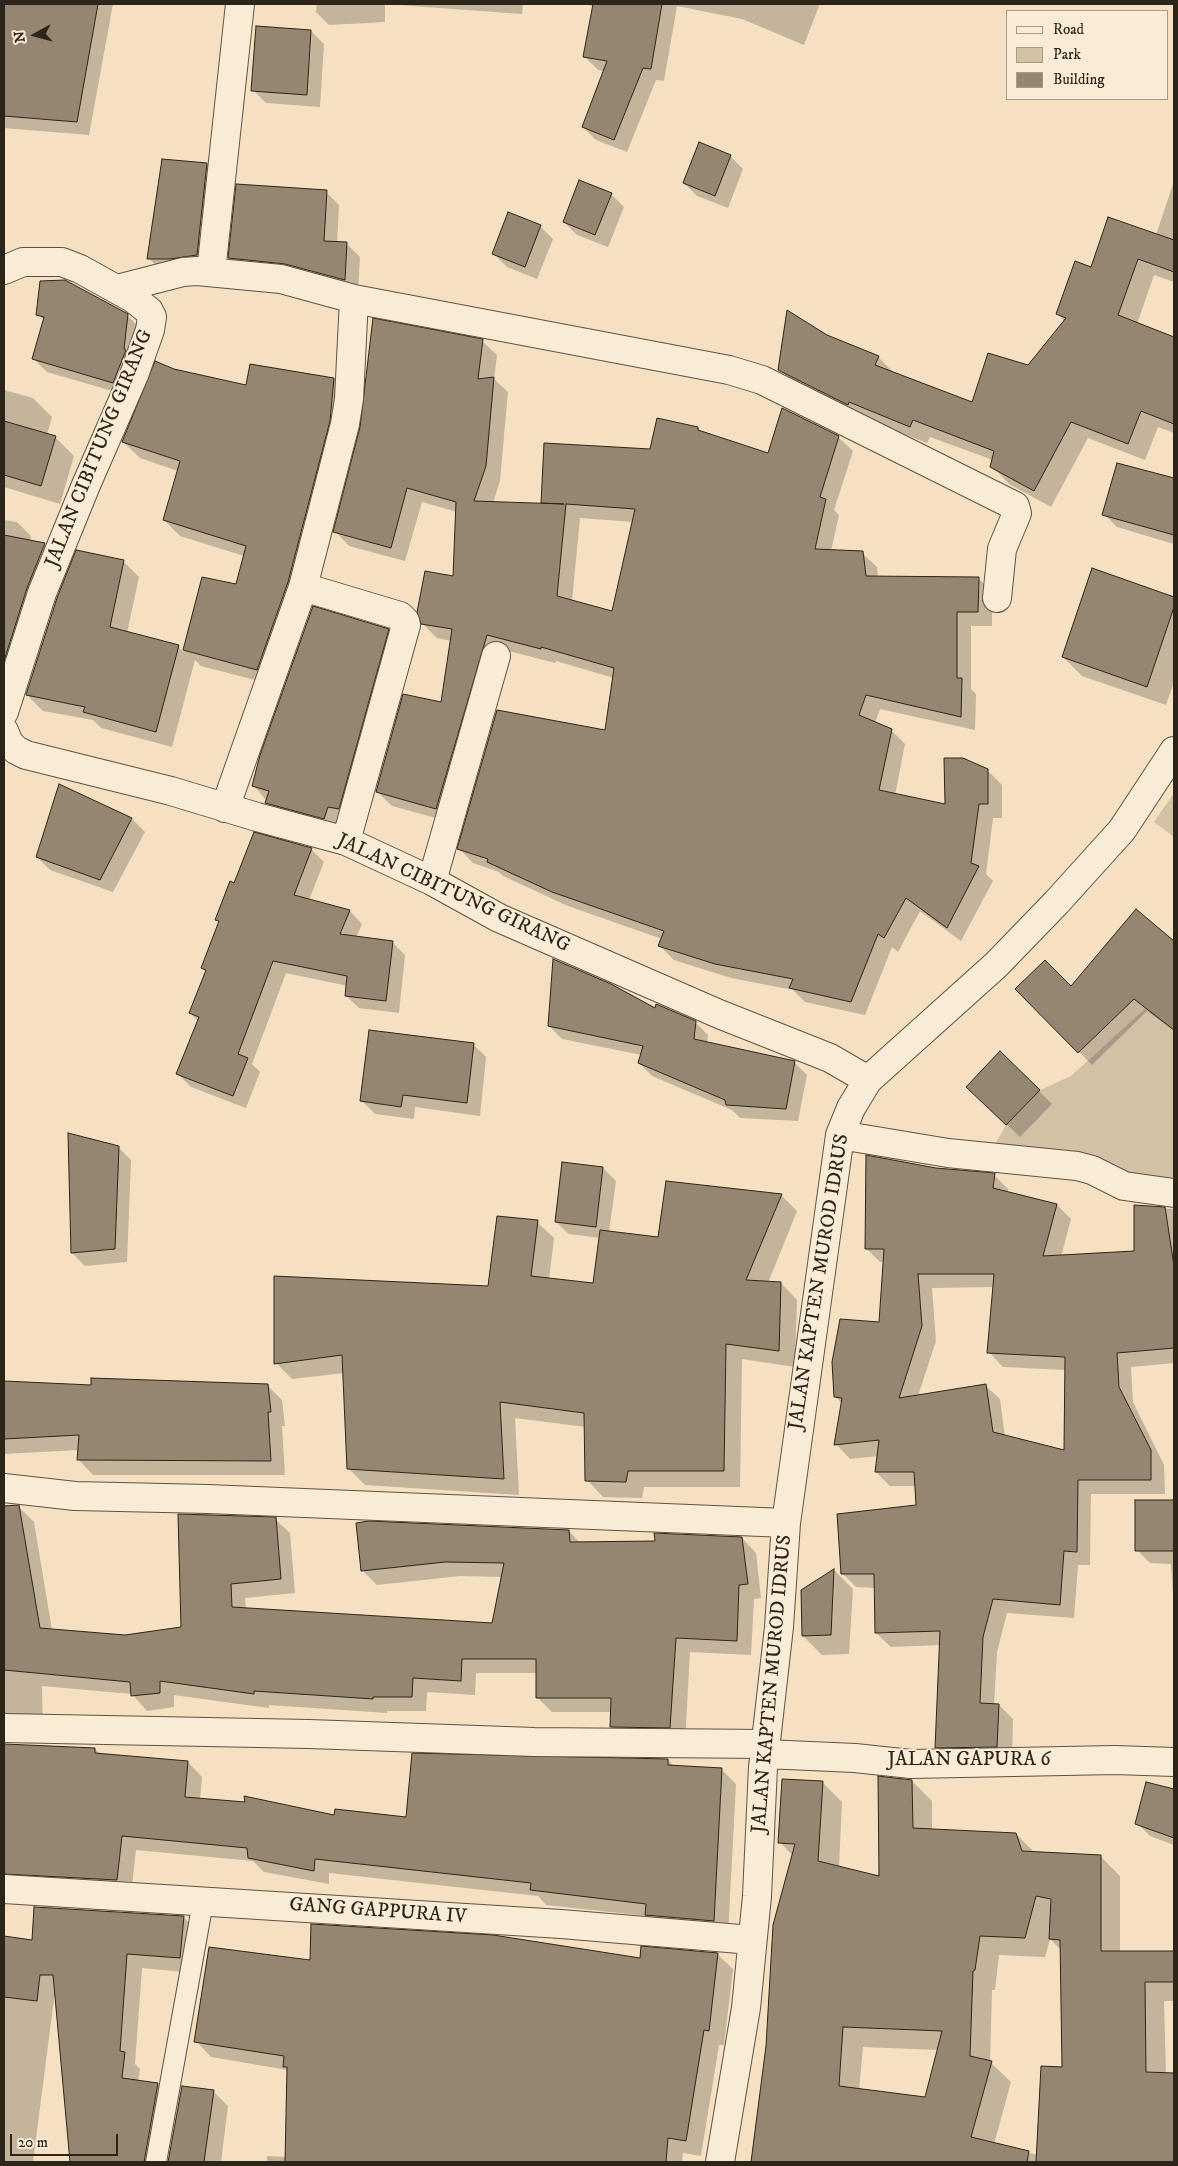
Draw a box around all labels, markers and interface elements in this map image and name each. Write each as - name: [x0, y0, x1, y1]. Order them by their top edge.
- north arrow: [10, 10, 60, 60]
- legend: [1006, 10, 1168, 100]
- text: Road: [1053, 20, 1084, 39]
- text: N: [10, 30, 30, 44]
- text: Park: [1053, 45, 1081, 64]
- text: Building: [1053, 70, 1105, 89]
- street label: JALAN CIBITUNG GIRANG: [41, 326, 159, 572]
- street label: JALAN CIBITUNG GIRANG: [333, 829, 573, 959]
- street label: JALAN KAPTEN MUROD IDRUS: [785, 1132, 855, 1432]
- street label: JALAN KAPTEN MUROD IDRUS: [748, 1534, 798, 1834]
- street label: JALAN GAPURA 6: [887, 1749, 1051, 1773]
- street label: GANG GAPPURA IV: [288, 1894, 468, 1930]
- scale bar: [12, 2124, 120, 2156]
- text: 20 m: [18, 2133, 48, 2152]

